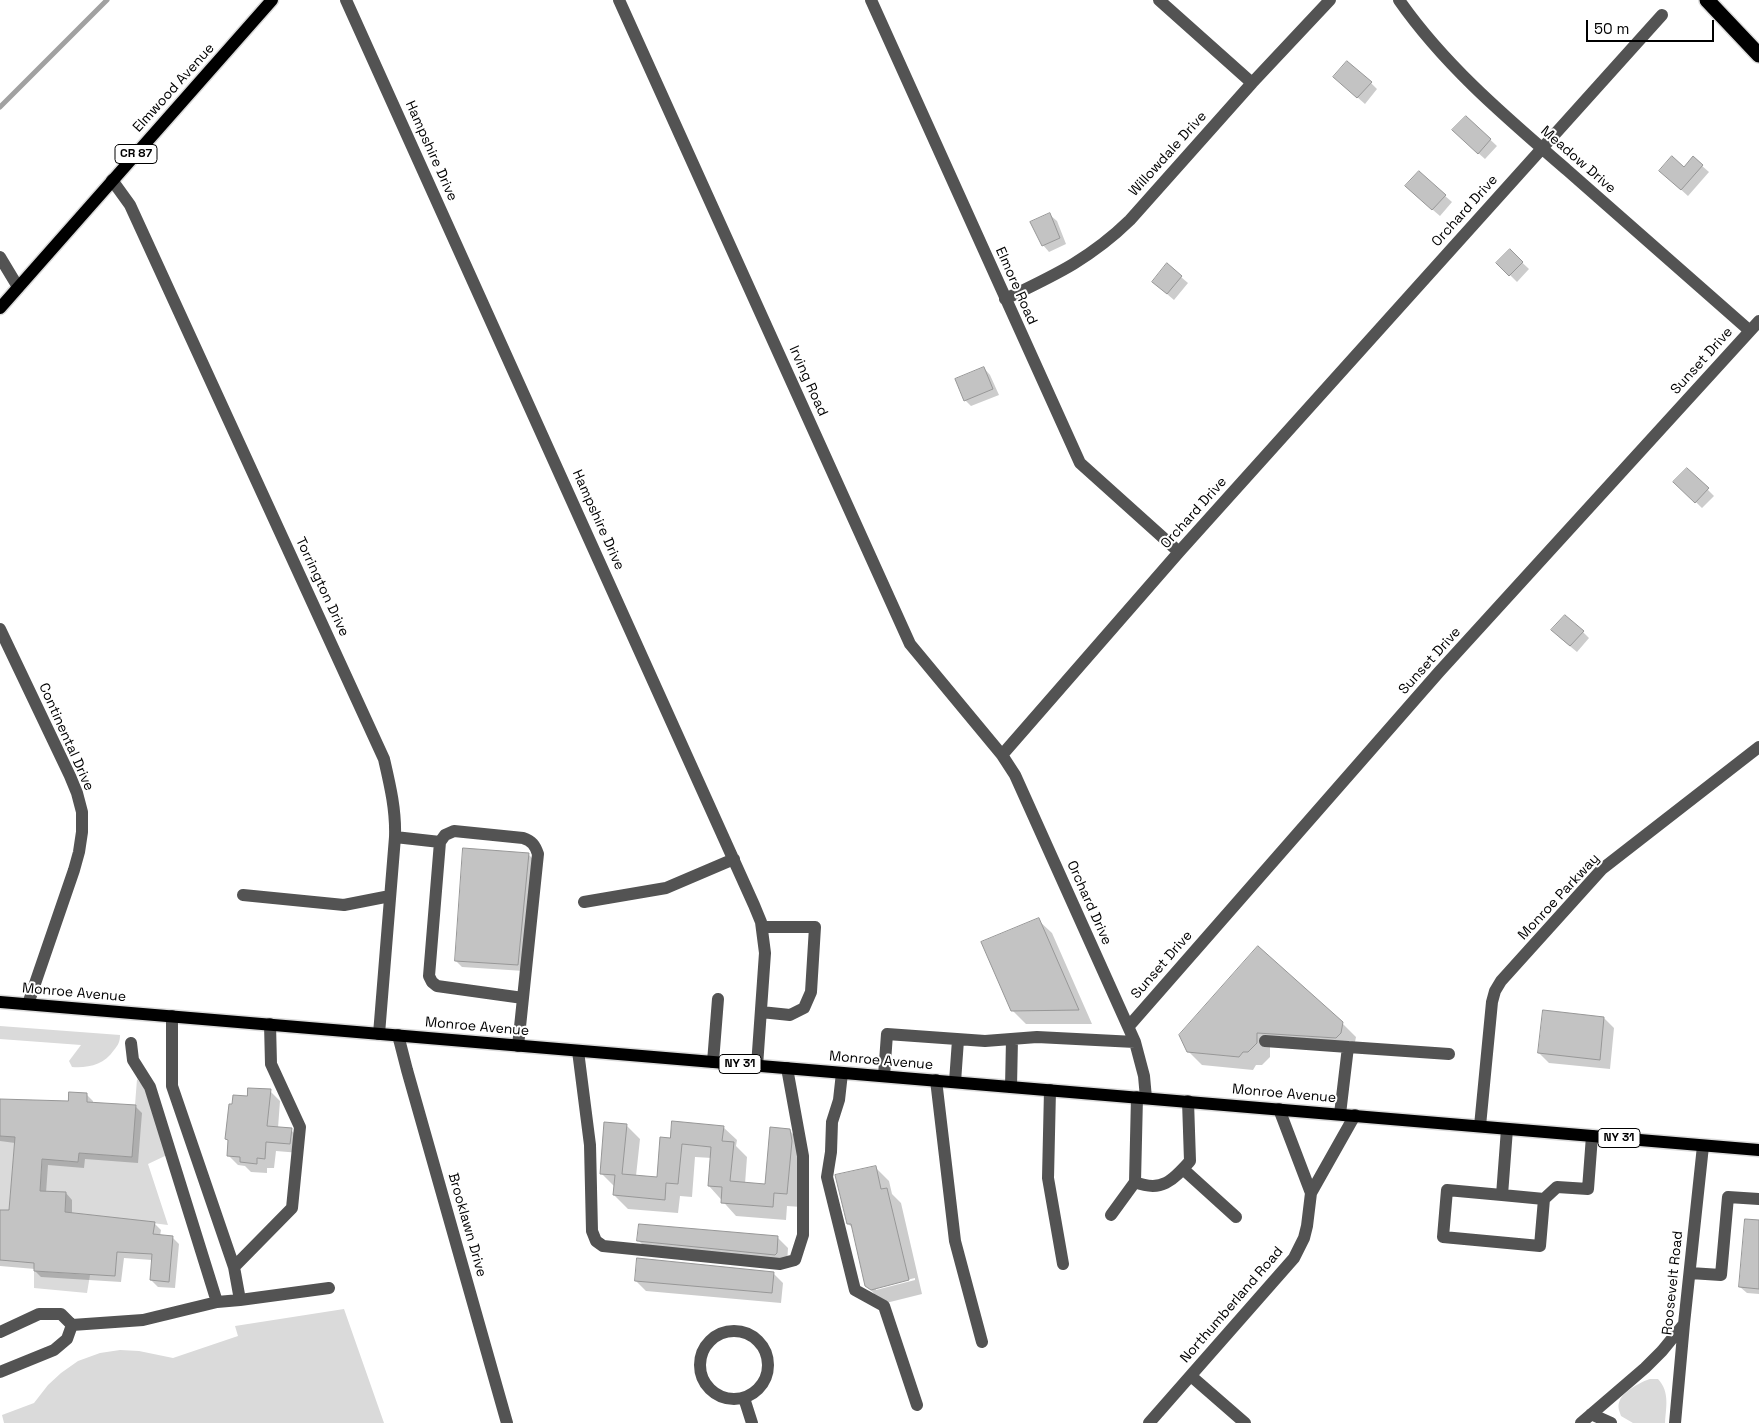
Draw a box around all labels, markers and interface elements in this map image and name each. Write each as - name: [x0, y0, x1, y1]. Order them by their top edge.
- scale bar: [1589, 10, 1716, 42]
- text: 50 m: [1594, 19, 1629, 38]
- street label: Elmwood Avenue: [130, 40, 218, 136]
- street label: Hampshire Drive: [401, 98, 461, 204]
- street label: Willowdale Drive: [1126, 108, 1210, 200]
- street label: Meadow Drive: [1537, 123, 1619, 197]
- road number: CR 87: [115, 144, 157, 164]
- street label: Orchard Drive: [1428, 172, 1502, 250]
- street label: Elmore Road: [991, 245, 1041, 327]
- street label: Sunset Drive: [1667, 324, 1737, 398]
- street label: Irving Road: [785, 343, 831, 419]
- street label: Hampshire Drive: [568, 467, 628, 573]
- street label: Orchard Drive: [1157, 474, 1231, 552]
- street label: Torrington Drive: [292, 535, 352, 639]
- street label: Sunset Drive: [1395, 624, 1465, 698]
- street label: Continental Drive: [35, 681, 97, 793]
- street label: Monroe Parkway: [1515, 850, 1603, 944]
- street label: Orchard Drive: [1063, 858, 1115, 948]
- street label: Sunset Drive: [1128, 928, 1196, 1002]
- street label: Monroe Avenue: [21, 980, 127, 1006]
- street label: Monroe Avenue: [424, 1014, 530, 1040]
- street label: Monroe Avenue: [828, 1048, 934, 1074]
- road number: NY 31: [719, 1054, 761, 1074]
- street label: Monroe Avenue: [1231, 1081, 1337, 1107]
- road number: NY 31: [1598, 1128, 1640, 1148]
- street label: Brooklawn Drive: [444, 1171, 490, 1279]
- street label: Roosevelt Road: [1659, 1230, 1687, 1336]
- street label: Northumberland Road: [1177, 1244, 1287, 1366]

